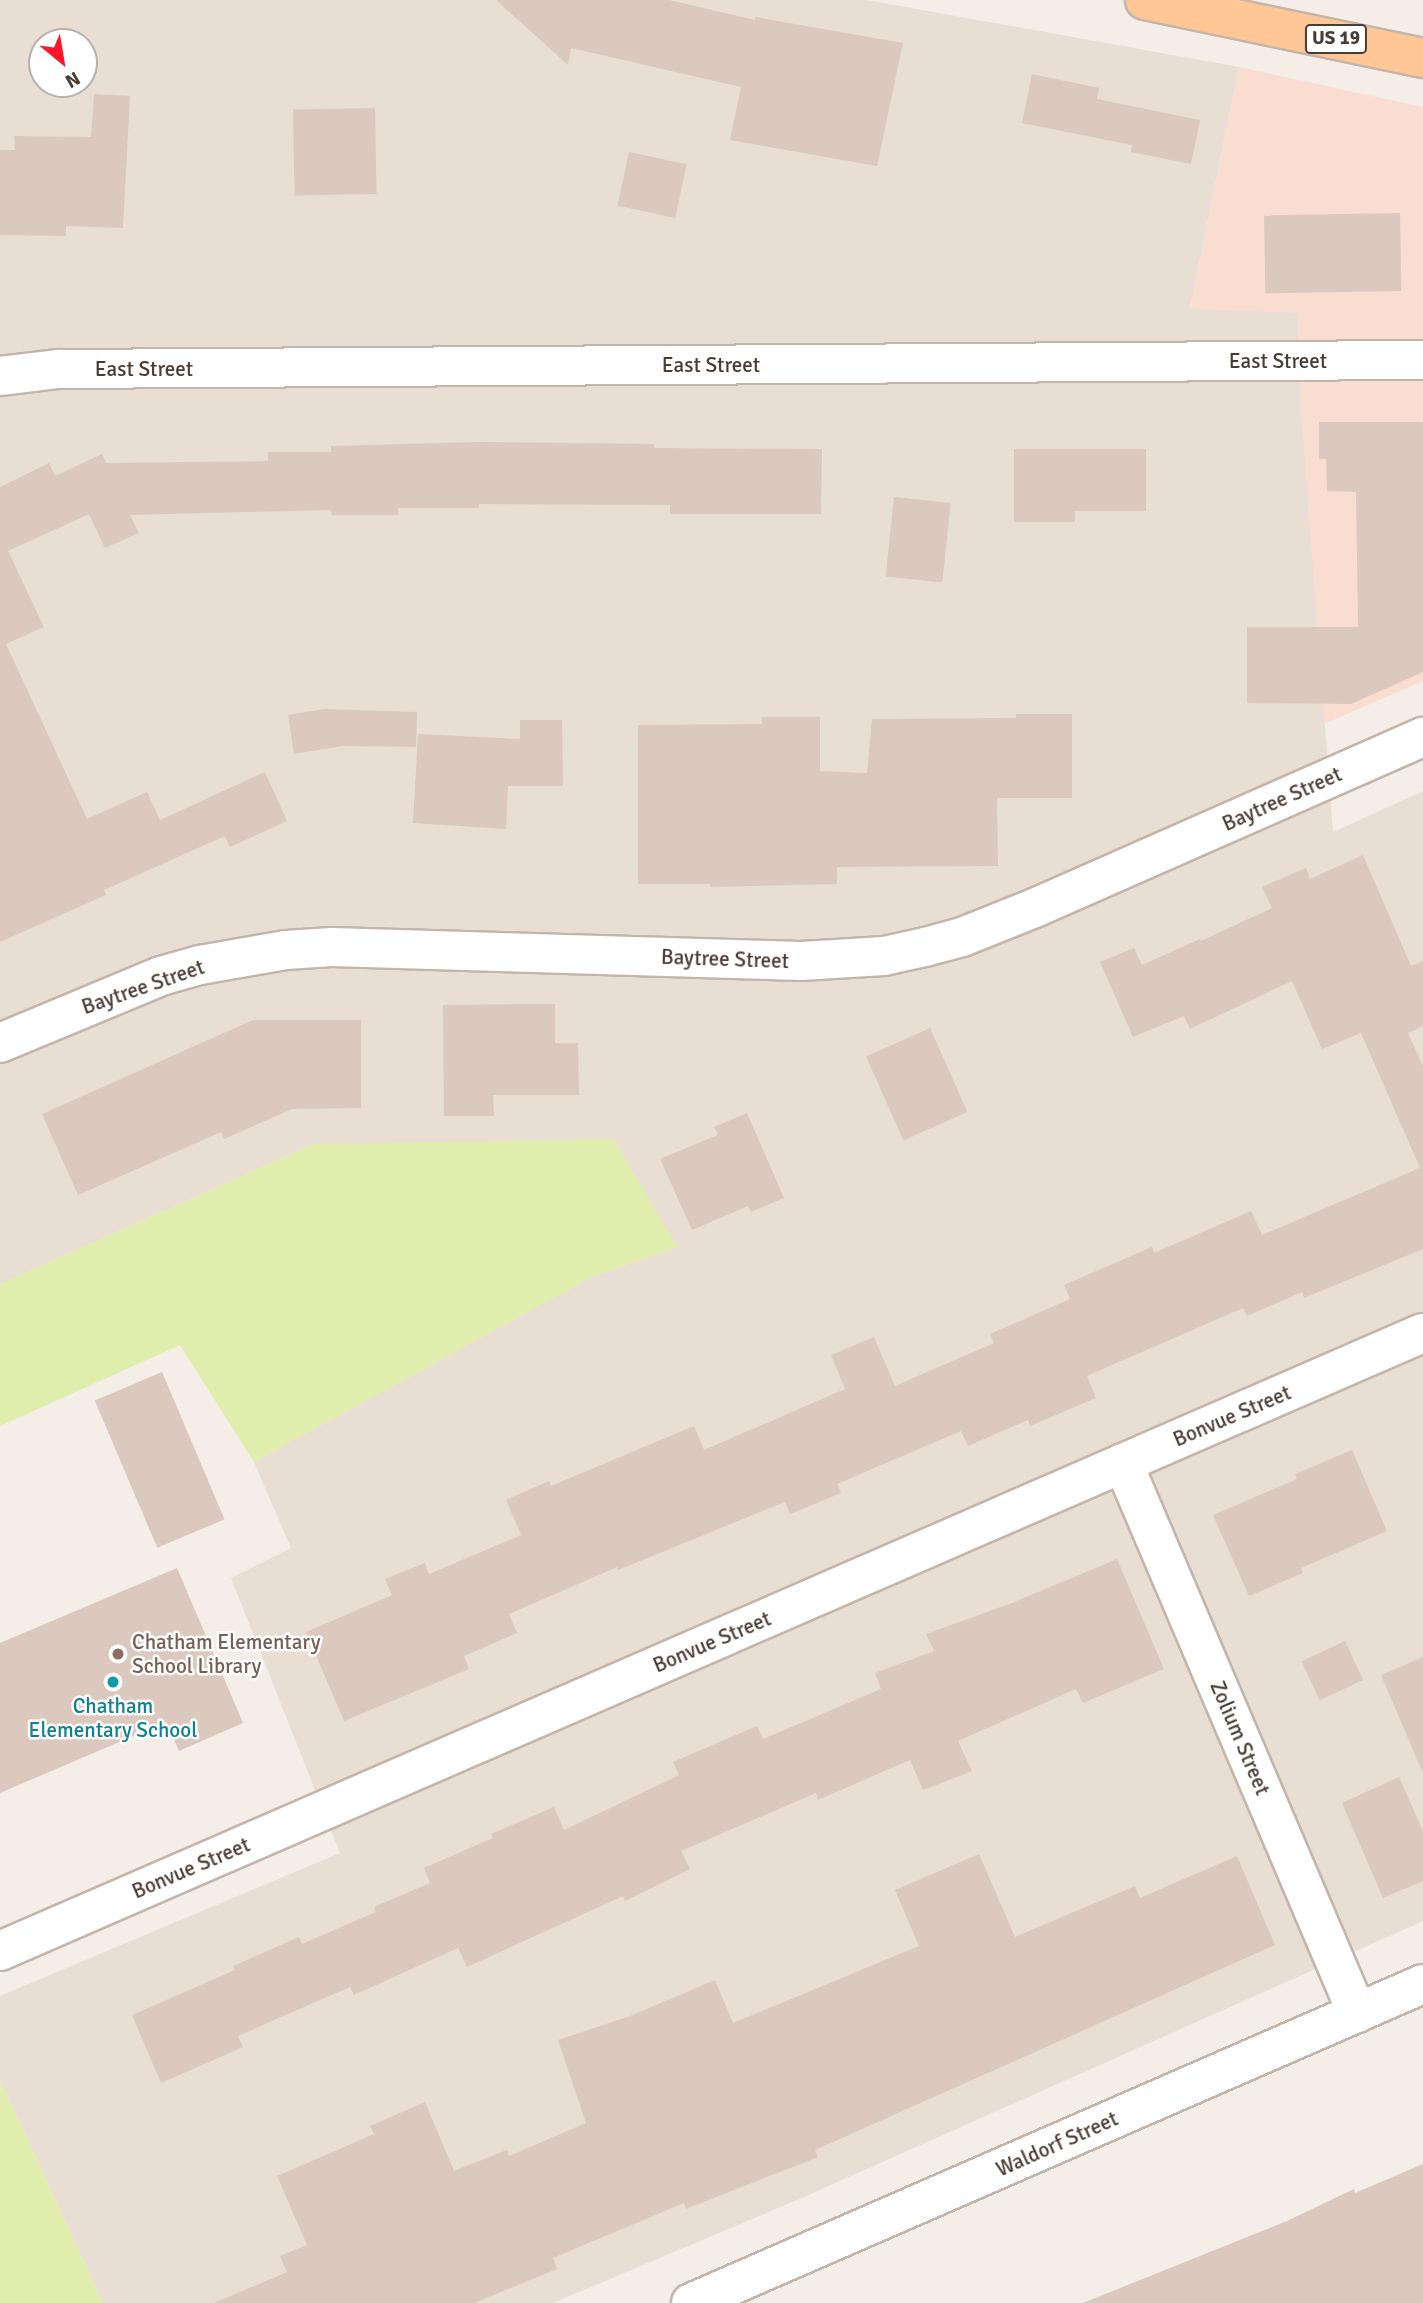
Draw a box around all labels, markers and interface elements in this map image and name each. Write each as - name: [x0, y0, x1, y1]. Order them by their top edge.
- road number: US 19: [1304, 23, 1368, 54]
- north arrow: [28, 28, 98, 98]
- text: N: [61, 66, 84, 93]
- street label: East Street: [1229, 348, 1327, 374]
- street label: East Street: [662, 352, 760, 378]
- street label: East Street: [95, 356, 193, 382]
- street label: Baytree Street: [1218, 761, 1346, 837]
- street label: Baytree Street: [661, 944, 789, 974]
- street label: Baytree Street: [78, 954, 208, 1020]
- street label: Bonvue Street: [1169, 1380, 1295, 1452]
- street label: Bonvue Street: [649, 1606, 775, 1678]
- place label: Chatham Elementary School Library: [132, 1629, 320, 1679]
- marker: Chatham Elementary School Library: [110, 1646, 126, 1662]
- marker: Chatham Elementary School: [105, 1674, 121, 1690]
- street label: Zolium Street: [1205, 1677, 1275, 1799]
- place label: Chatham Elementary School: [29, 1693, 197, 1743]
- street label: Bonvue Street: [128, 1832, 254, 1904]
- street label: Waldorf Street: [992, 2106, 1122, 2182]

